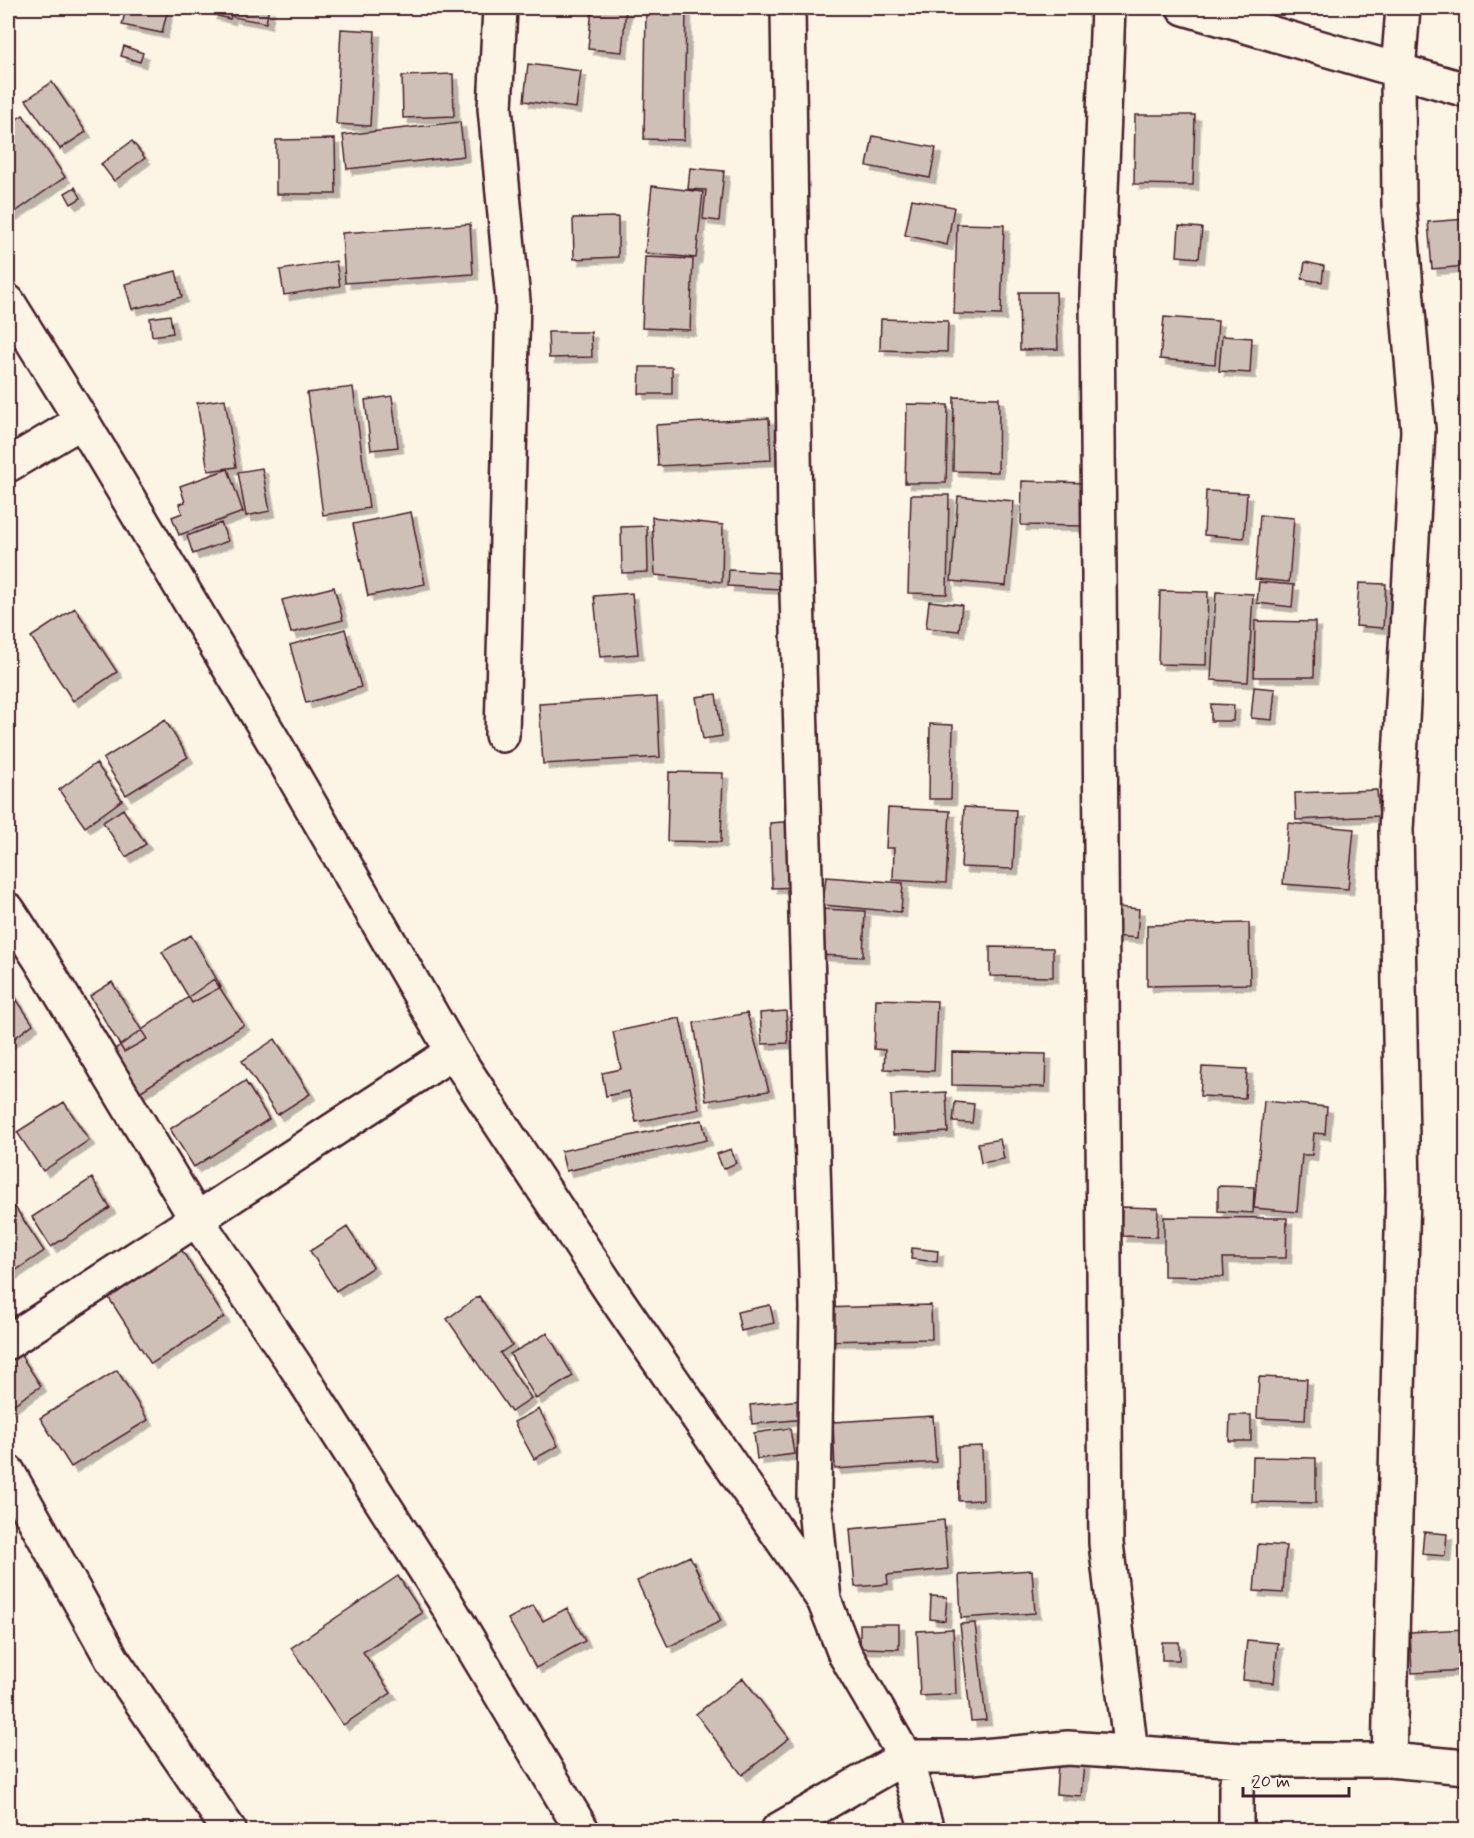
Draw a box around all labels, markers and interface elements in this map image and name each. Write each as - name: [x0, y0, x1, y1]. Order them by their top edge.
- scale bar: [1243, 1760, 1350, 1798]
- text: 20 m: [1252, 1770, 1290, 1794]

